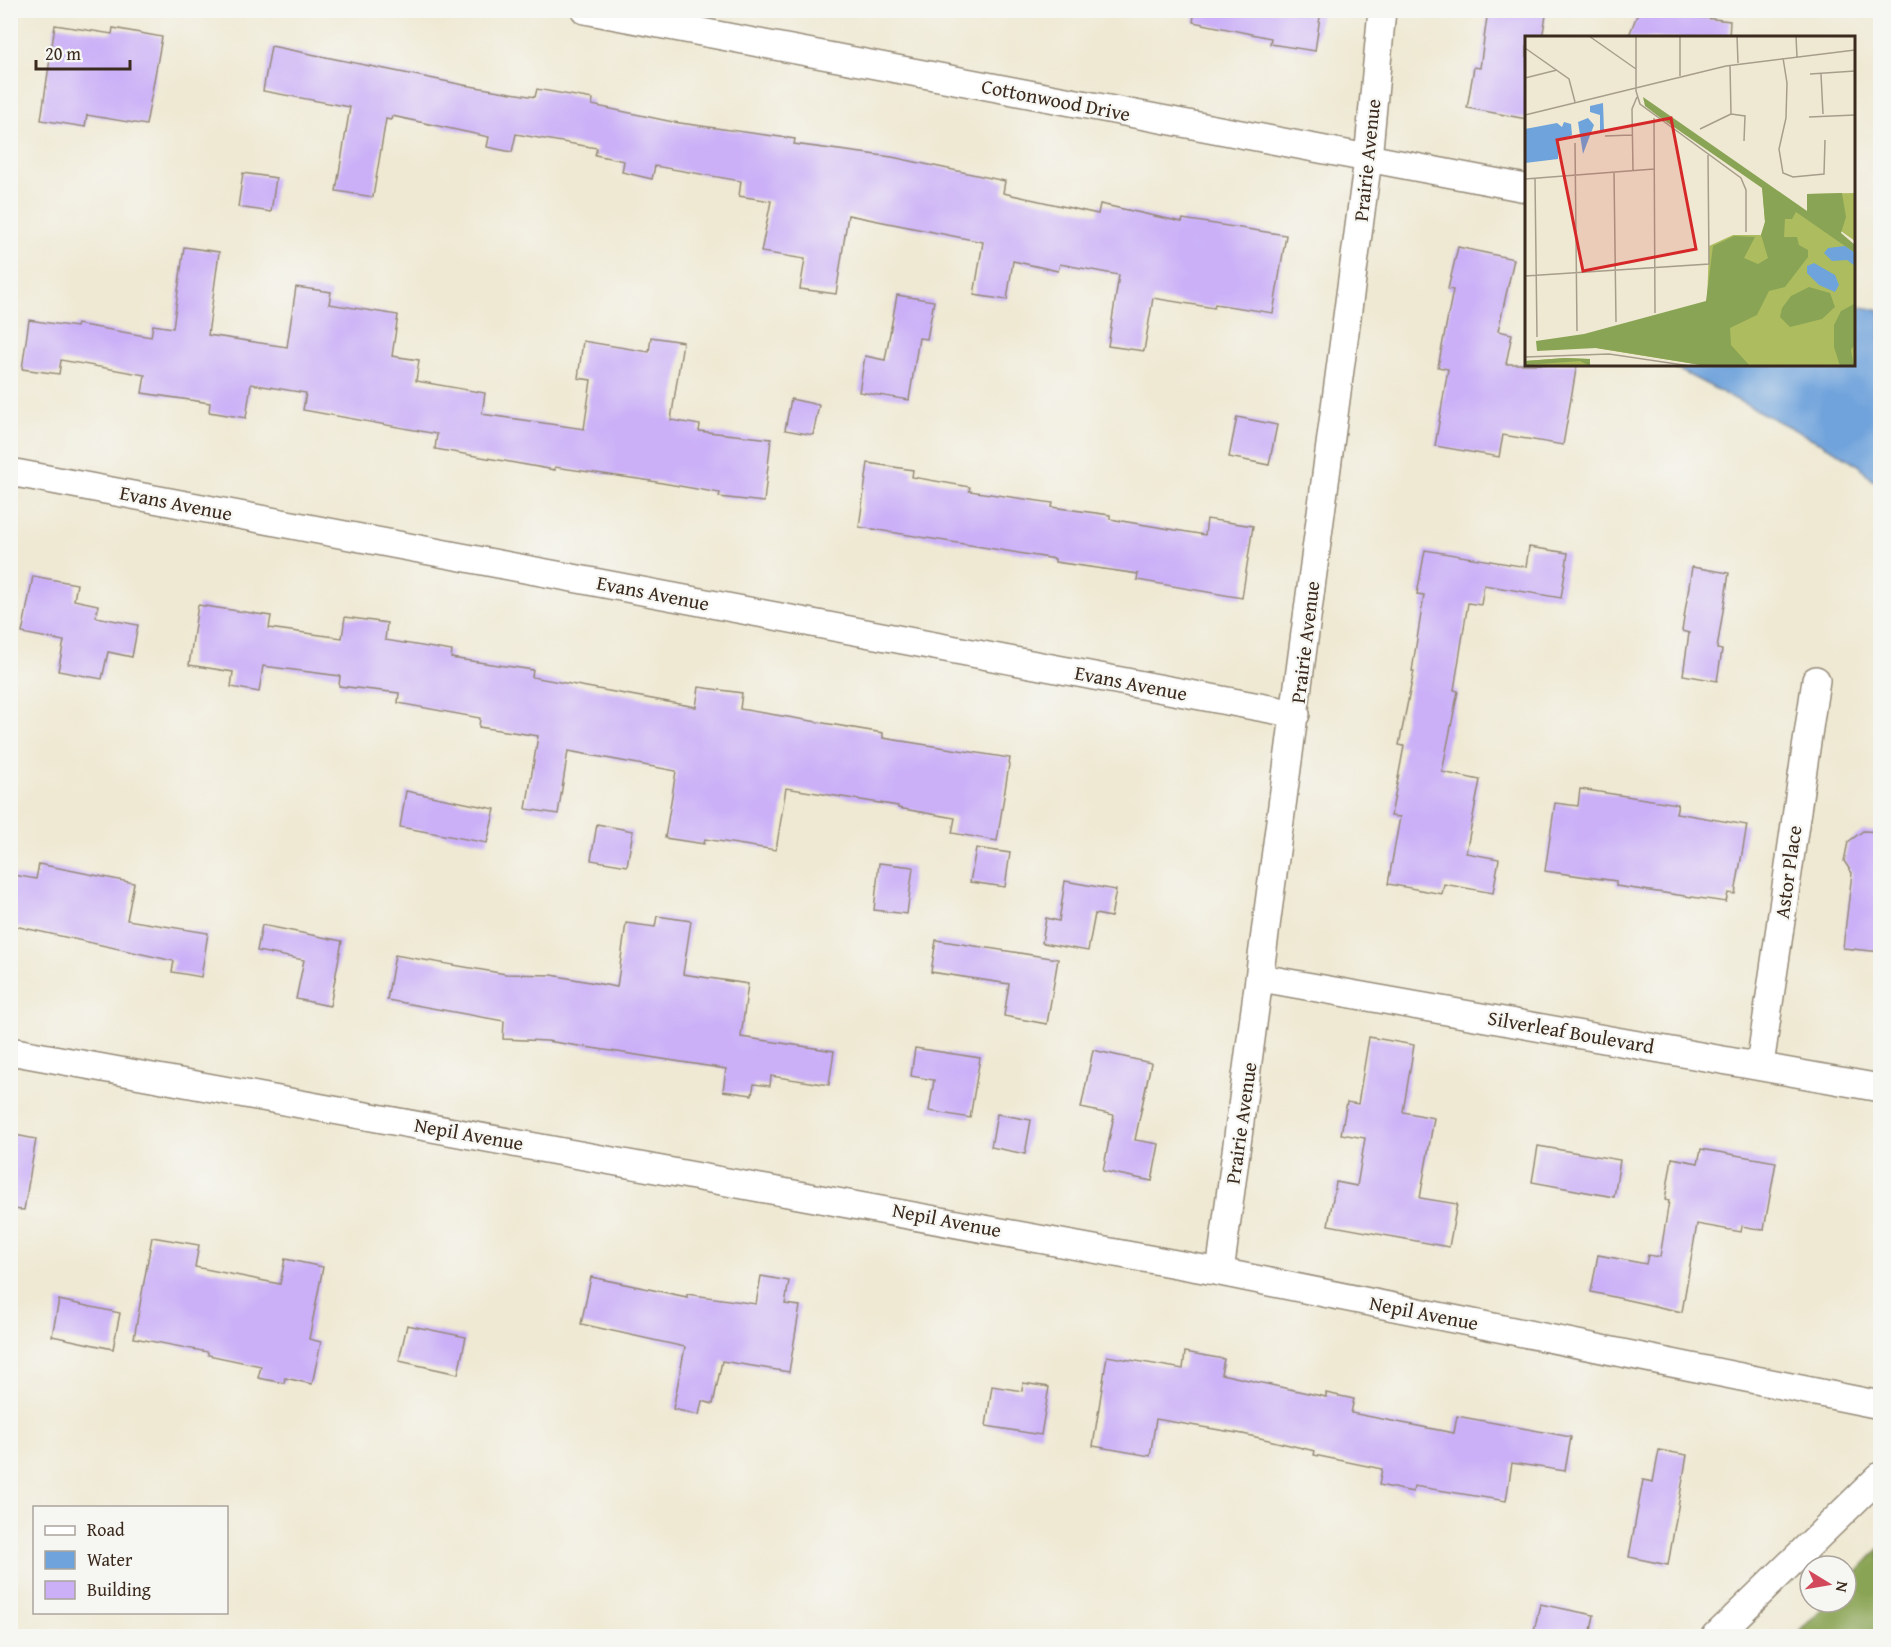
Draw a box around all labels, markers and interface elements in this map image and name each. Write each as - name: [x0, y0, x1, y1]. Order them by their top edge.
- scale bar: [36, 33, 130, 71]
- inset map: [1525, 36, 1855, 366]
- text: 20 m: [45, 40, 81, 67]
- street label: Cottonwood Drive: [979, 71, 1133, 128]
- street label: Prairie Avenue: [1346, 97, 1387, 223]
- street label: Evans Avenue: [117, 477, 235, 528]
- street label: Evans Avenue: [594, 567, 712, 618]
- street label: Prairie Avenue: [1283, 579, 1326, 705]
- street label: Evans Avenue: [1072, 657, 1190, 708]
- street label: Astor Place: [1767, 823, 1808, 921]
- street label: Silverleaf Boulevard: [1486, 1003, 1657, 1060]
- street label: Prairie Avenue: [1218, 1060, 1263, 1186]
- street label: Nepil Avenue: [412, 1110, 526, 1157]
- street label: Nepil Avenue: [890, 1195, 1004, 1244]
- street label: Nepil Avenue: [1367, 1288, 1481, 1337]
- legend: [33, 1506, 228, 1614]
- text: Road: [87, 1516, 125, 1543]
- text: Water: [87, 1546, 133, 1573]
- north arrow: [1798, 1554, 1858, 1614]
- text: Building: [87, 1576, 151, 1603]
- text: N: [1830, 1579, 1856, 1595]

